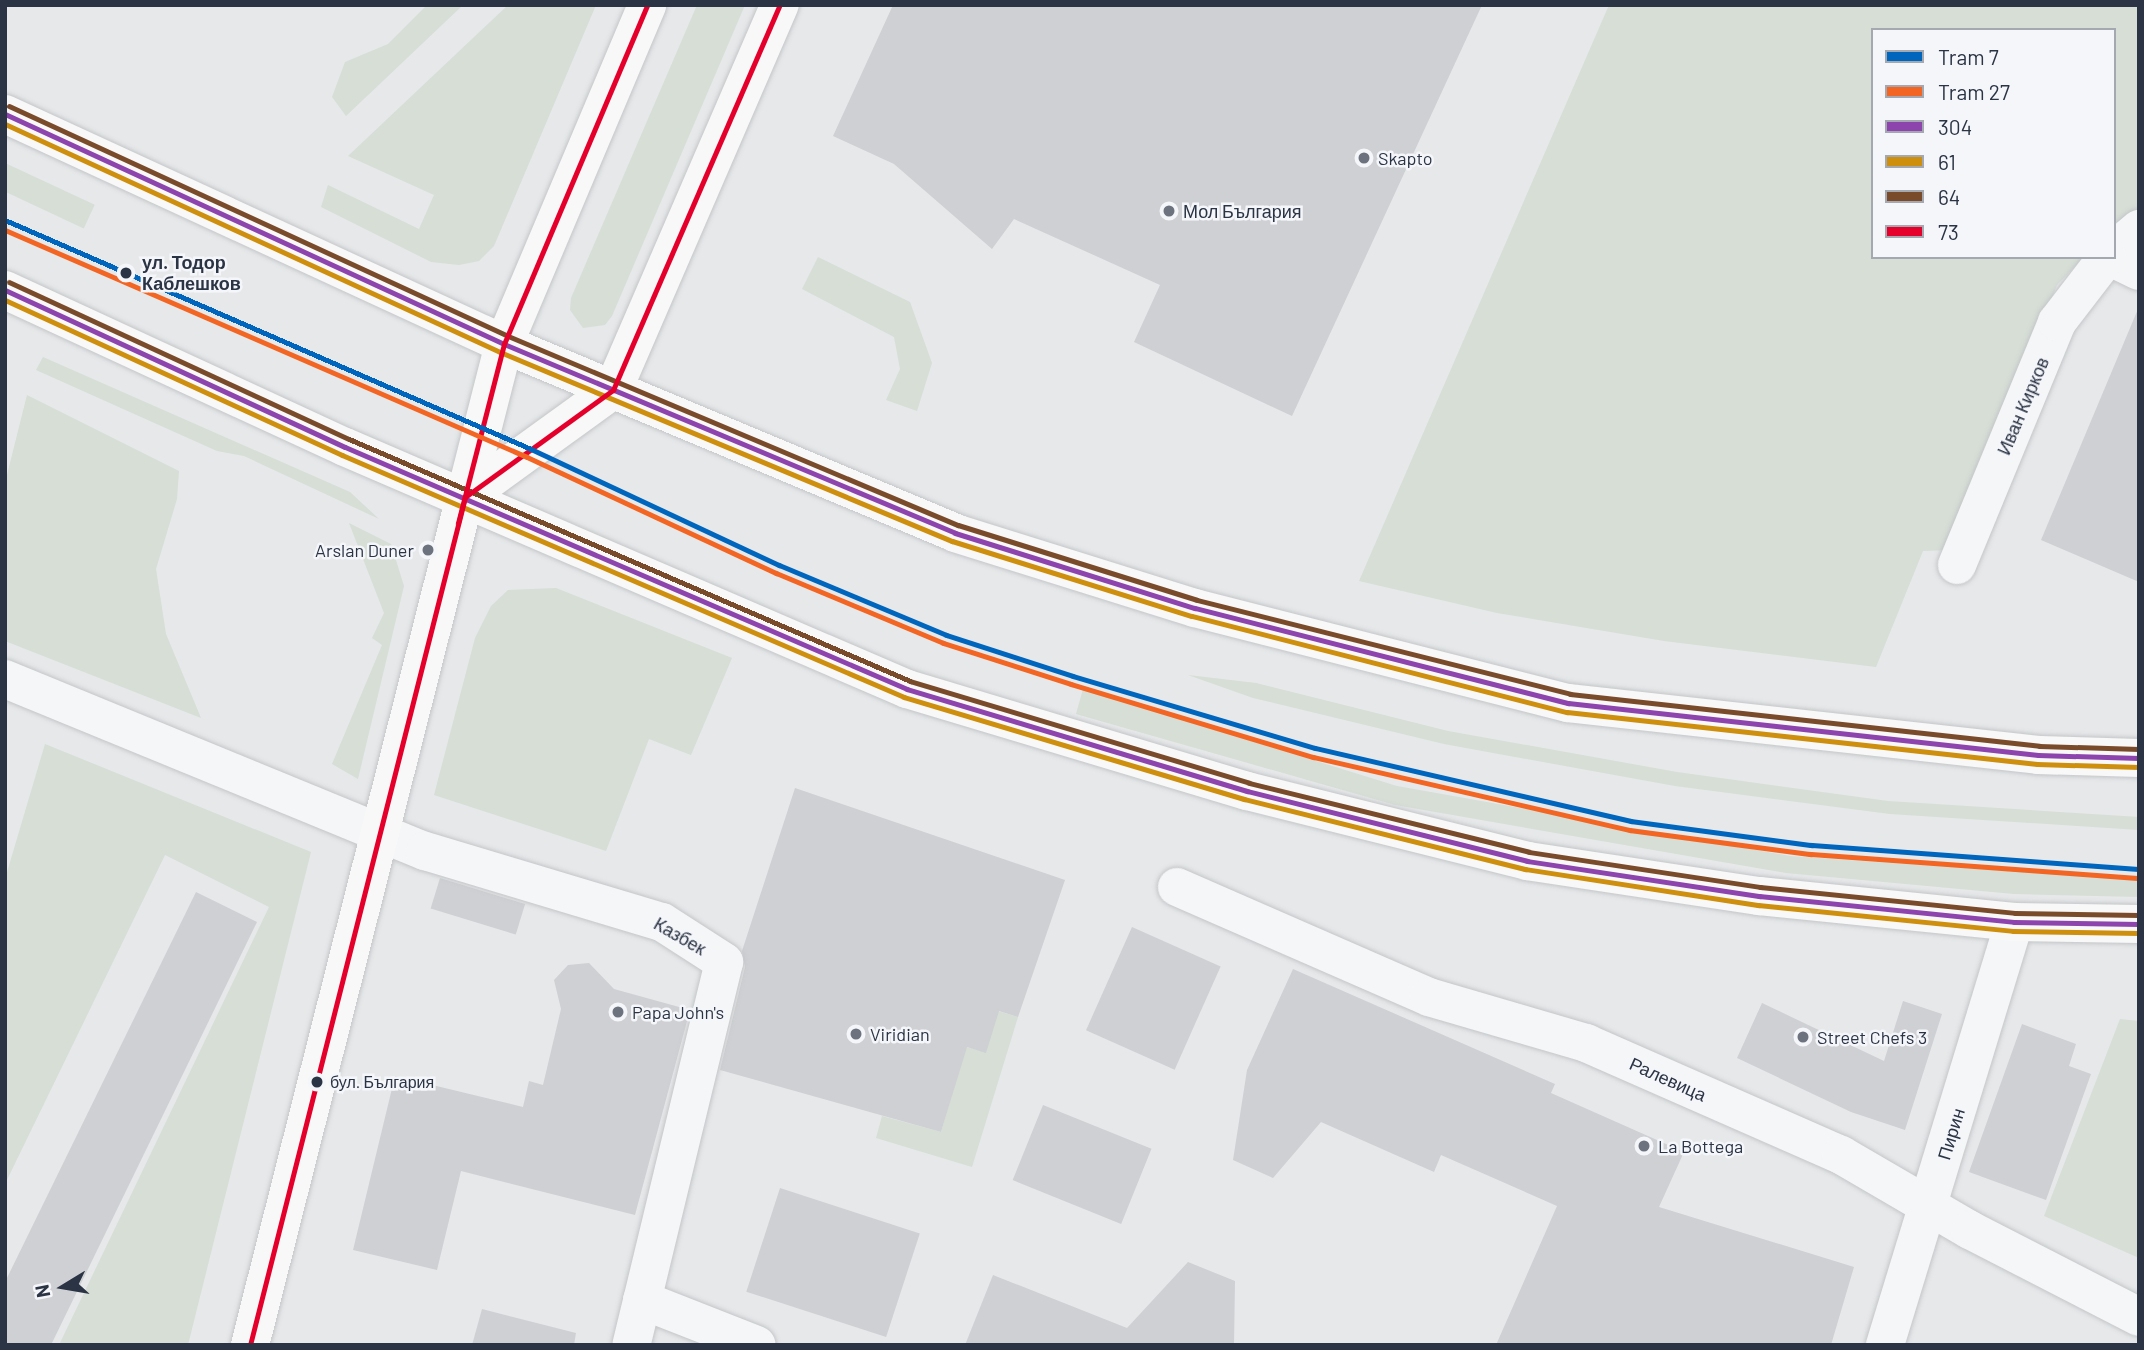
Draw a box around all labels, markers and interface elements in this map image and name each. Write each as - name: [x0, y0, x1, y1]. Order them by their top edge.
- legend: [1871, 28, 2116, 259]
- text: Tram 7: [1938, 44, 1999, 69]
- text: Tram 27: [1938, 79, 2010, 104]
- text: 304: [1938, 114, 1972, 139]
- place label: Skapto: [1378, 147, 1433, 169]
- text: 61: [1938, 149, 1956, 174]
- marker: Skapto: [1356, 150, 1372, 166]
- text: 64: [1938, 184, 1960, 209]
- place label: Мол България: [1183, 200, 1301, 222]
- marker: Мол България: [1161, 203, 1177, 219]
- text: 73: [1938, 219, 1959, 244]
- place label: ул. Тодор Каблешков: [142, 252, 241, 294]
- marker: ул. Тодор Каблешков: [116, 263, 136, 283]
- street label: Иван Кирков: [1993, 354, 2053, 458]
- place label: Arslan Duner: [315, 539, 414, 561]
- marker: Arslan Duner: [420, 542, 436, 558]
- street label: Казбек: [650, 913, 710, 959]
- place label: Papa John's: [632, 1001, 724, 1023]
- marker: Papa John's: [610, 1004, 626, 1020]
- place label: Viridian: [870, 1023, 930, 1045]
- marker: Viridian: [848, 1026, 864, 1042]
- place label: Street Chefs 3: [1817, 1026, 1927, 1048]
- marker: Street Chefs 3: [1795, 1029, 1811, 1045]
- street label: Ралевица: [1626, 1052, 1710, 1106]
- place label: бул. България: [330, 1072, 434, 1092]
- marker: бул. България: [310, 1075, 324, 1089]
- street label: Пирин: [1933, 1106, 1969, 1162]
- place label: La Bottega: [1658, 1135, 1743, 1157]
- marker: La Bottega: [1636, 1138, 1652, 1154]
- north arrow: [28, 1252, 98, 1322]
- text: N: [29, 1283, 54, 1300]

